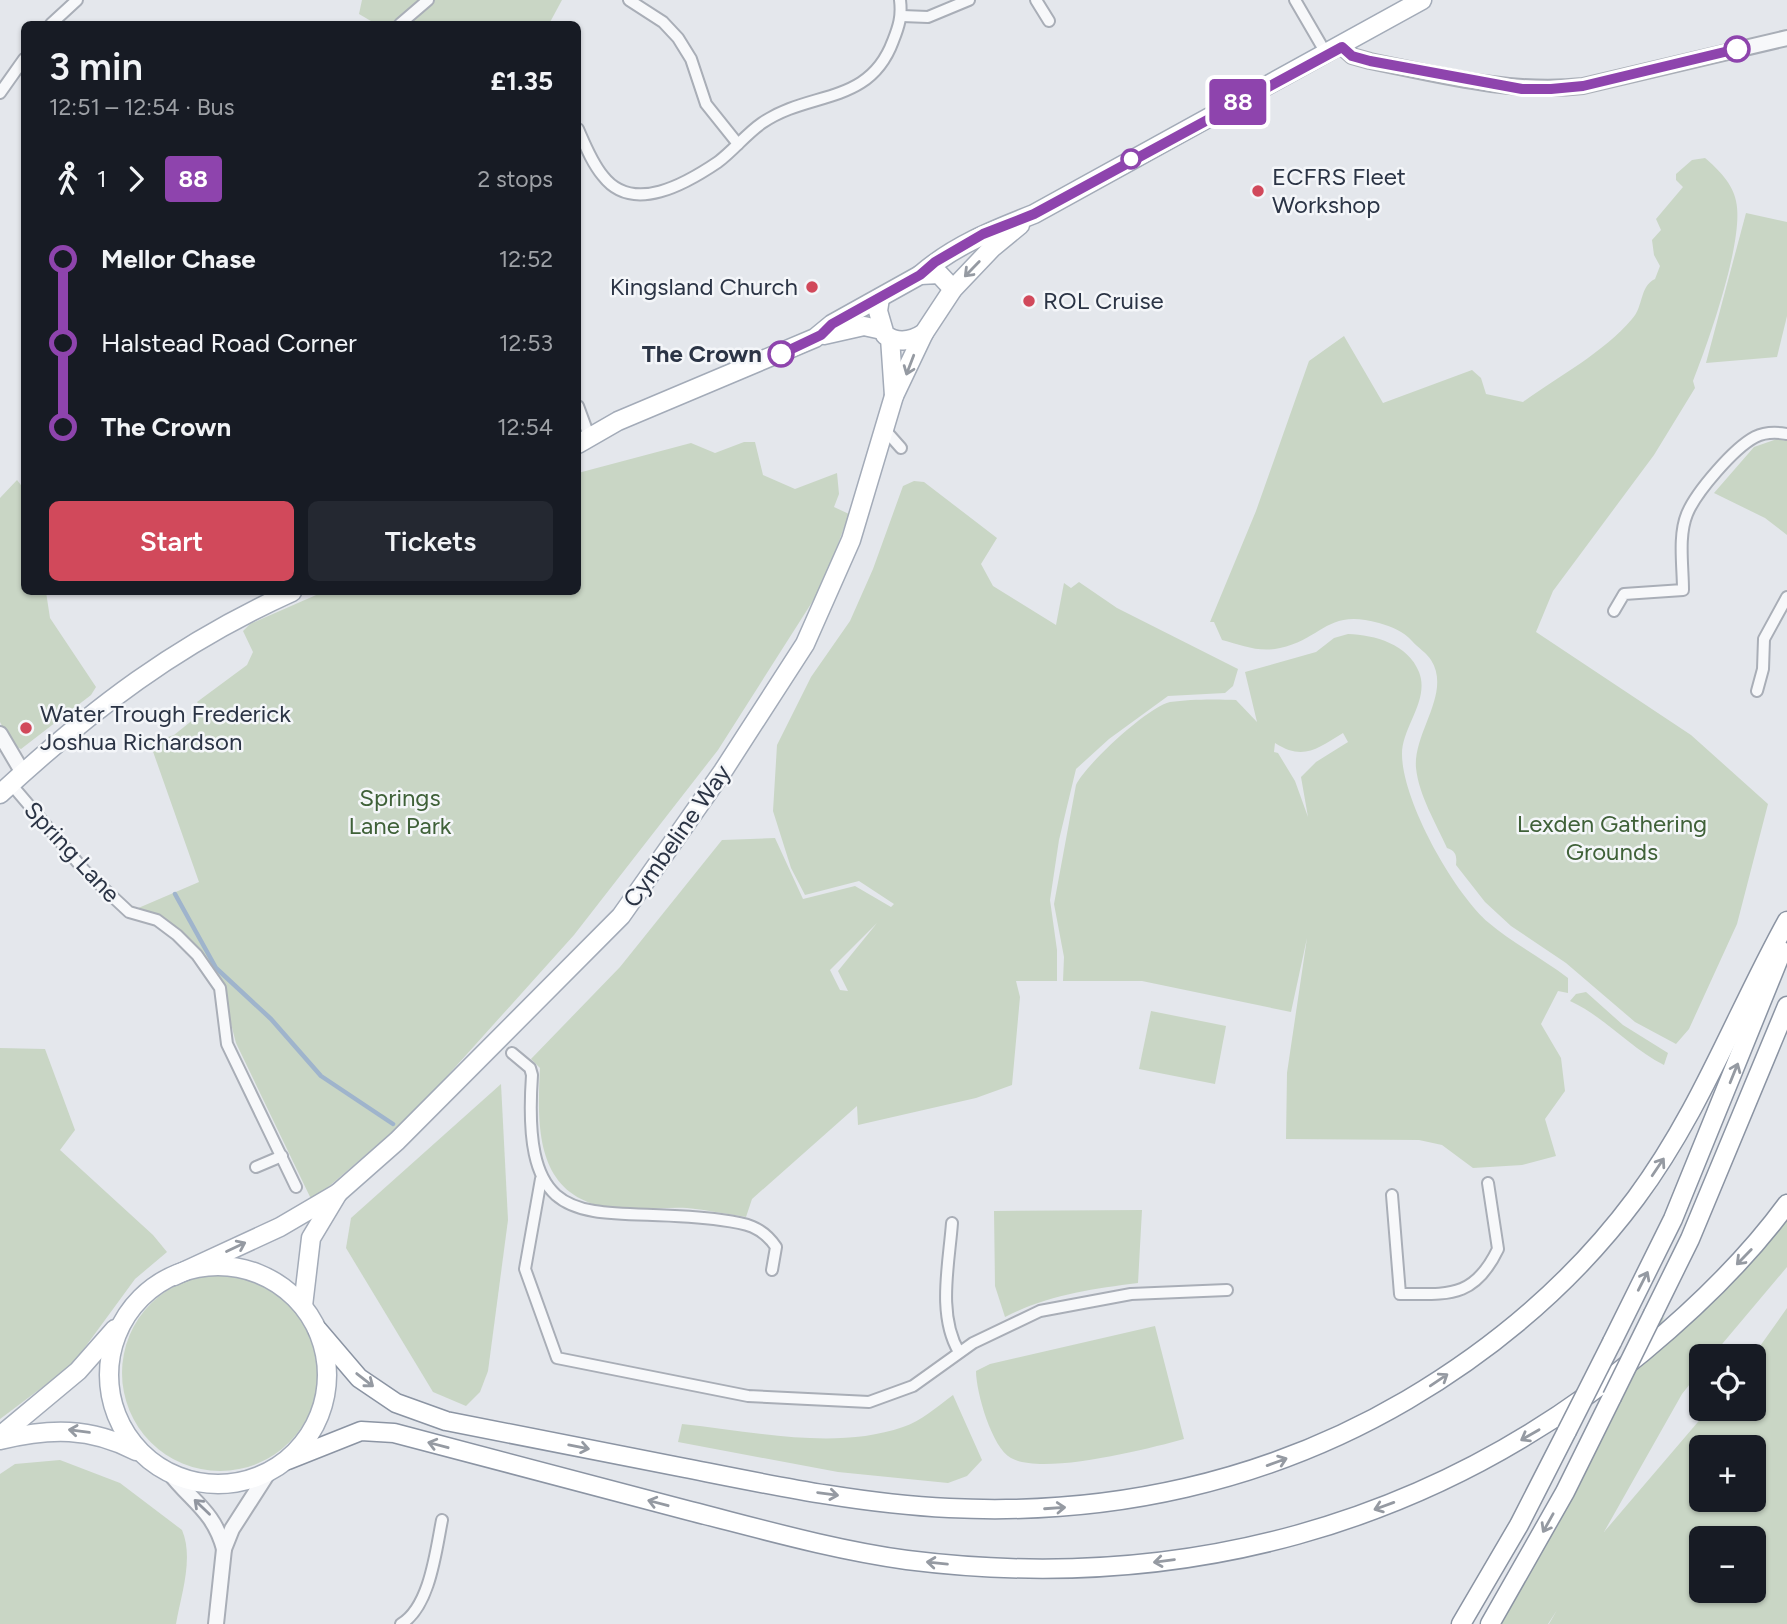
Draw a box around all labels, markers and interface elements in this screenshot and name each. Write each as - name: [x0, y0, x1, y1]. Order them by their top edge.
- unlabelled marker: [1724, 36, 1750, 62]
- text: 3 min: [49, 44, 143, 90]
- text: £1.35: [491, 65, 553, 97]
- line badge: 88: [1206, 79, 1270, 125]
- text: 88: [1223, 87, 1253, 116]
- text: 12:51 – 12:54 · Bus: [49, 93, 234, 121]
- unlabelled marker: [1121, 149, 1141, 169]
- icon: walk: [49, 160, 87, 198]
- icon: forward: [117, 160, 155, 198]
- place label: ECFRS Fleet Workshop: [1272, 162, 1406, 219]
- text: 88: [179, 164, 208, 193]
- text: 1: [97, 165, 107, 193]
- text: 2 stops: [477, 165, 553, 193]
- marker: ECFRS Fleet Workshop: [1250, 183, 1266, 199]
- text: Mellor Chase: [101, 243, 256, 275]
- text: 12:52: [499, 245, 553, 273]
- one-way arrow: [964, 260, 981, 277]
- place label: Kingsland Church: [610, 272, 798, 301]
- marker: Kingsland Church: [804, 279, 820, 295]
- place label: ROL Cruise: [1043, 286, 1164, 315]
- marker: ROL Cruise: [1021, 293, 1037, 309]
- text: Halstead Road Corner: [101, 327, 357, 359]
- text: 12:53: [499, 329, 553, 357]
- place label: The Crown: [642, 339, 762, 368]
- marker: The Crown: [768, 341, 794, 367]
- one-way arrow: [903, 354, 915, 376]
- text: The Crown: [101, 411, 231, 443]
- text: 12:54: [497, 413, 553, 441]
- button: Start: [49, 501, 294, 581]
- button: Tickets: [308, 501, 553, 581]
- place label: Water Trough Frederick Joshua Richardson: [40, 699, 291, 756]
- marker: Water Trough Frederick Joshua Richardson: [18, 720, 34, 736]
- street label: Cymbeline Way: [617, 758, 737, 913]
- park label: Springs Lane Park: [349, 783, 452, 840]
- street label: Spring Lane: [18, 795, 126, 908]
- park label: Lexden Gathering Grounds: [1517, 809, 1707, 866]
- one-way arrow: [1728, 1062, 1741, 1084]
- one-way arrow: [1651, 1158, 1665, 1177]
- one-way arrow: [225, 1240, 246, 1253]
- one-way arrow: [1735, 1248, 1752, 1265]
- one-way arrow: [1636, 1271, 1650, 1292]
- map controls: [1689, 1344, 1766, 1603]
- button: locate: [1689, 1344, 1766, 1421]
- one-way arrow: [355, 1373, 373, 1388]
- one-way arrow: [1428, 1373, 1448, 1387]
- one-way arrow: [68, 1424, 90, 1437]
- one-way arrow: [1520, 1428, 1540, 1442]
- button: +: [1689, 1435, 1766, 1512]
- one-way arrow: [427, 1438, 450, 1451]
- one-way arrow: [567, 1441, 590, 1455]
- one-way arrow: [1265, 1454, 1287, 1467]
- one-way arrow: [816, 1487, 839, 1500]
- one-way arrow: [647, 1496, 670, 1509]
- one-way arrow: [194, 1499, 211, 1516]
- one-way arrow: [1043, 1501, 1065, 1514]
- one-way arrow: [1374, 1501, 1396, 1513]
- one-way arrow: [1541, 1512, 1554, 1533]
- button: −: [1689, 1526, 1766, 1603]
- one-way arrow: [1153, 1554, 1176, 1567]
- one-way arrow: [927, 1556, 949, 1569]

